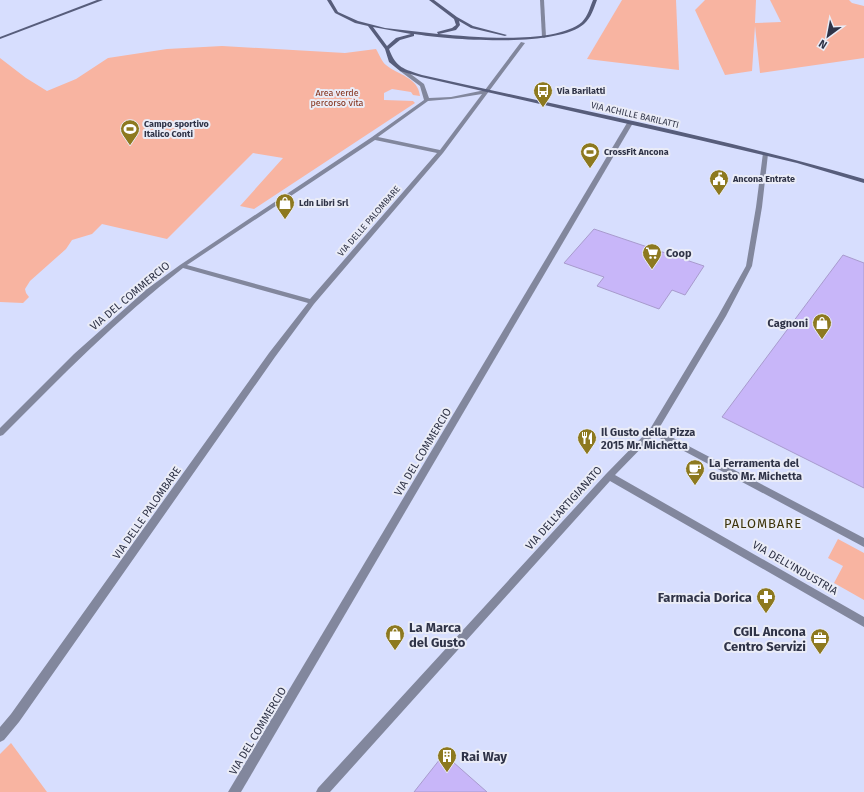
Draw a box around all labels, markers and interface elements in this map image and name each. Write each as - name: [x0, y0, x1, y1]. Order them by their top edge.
- north arrow: [808, 16, 848, 56]
- text: N: [816, 37, 830, 52]
- bus stop icon: Via Barilatti: [532, 80, 554, 108]
- place label: Via Barilatti: [556, 86, 606, 96]
- park label: Area verde percorso vita: [310, 88, 364, 108]
- street label: VIA ACHILLE BARILATTI: [590, 100, 680, 130]
- sports icon: Campo sportivo Italico Conti: [119, 118, 141, 146]
- place label: Campo sportivo Italico Conti: [144, 119, 209, 139]
- sports icon: CrossFit Ancona: [579, 141, 601, 169]
- place label: CrossFit Ancona: [604, 147, 669, 157]
- public building icon: Ancona Entrate: [708, 168, 730, 196]
- place label: Ancona Entrate: [732, 174, 795, 184]
- street label: VIA DELLE PALOMBARE: [336, 184, 402, 258]
- shop icon: Ldn Libri Srl: [274, 192, 296, 220]
- place label: Ldn Libri Srl: [299, 198, 349, 208]
- supermarket icon: Coop: [641, 242, 663, 270]
- place label: Coop: [666, 247, 692, 260]
- street label: VIA DEL COMMERCIO: [88, 259, 172, 333]
- shop icon: Cagnoni: [811, 312, 833, 340]
- place label: Cagnoni: [768, 317, 808, 330]
- street label: VIA DEL COMMERCIO: [392, 406, 454, 498]
- place label: Il Gusto della Pizza 2015 Mr. Michetta: [601, 426, 695, 452]
- restaurant icon: Il Gusto della Pizza 2015 Mr. Michetta: [576, 427, 598, 455]
- place label: La Ferramenta del Gusto Mr. Michetta: [709, 457, 802, 483]
- cafe icon: La Ferramenta del Gusto Mr. Michetta: [684, 458, 706, 486]
- street label: VIA DELLE PALOMBARE: [110, 464, 184, 562]
- street label: VIA DELL'ARTIGIANATO: [523, 464, 605, 552]
- district label: PALOMBARE: [724, 516, 802, 531]
- street label: VIA DELL'INDUSTRIA: [750, 538, 841, 598]
- pharmacy icon: Farmacia Dorica: [755, 586, 777, 614]
- place label: Farmacia Dorica: [658, 590, 752, 605]
- place label: La Marca del Gusto: [409, 620, 466, 650]
- shop icon: La Marca del Gusto: [384, 623, 406, 651]
- place label: CGIL Ancona Centro Servizi: [724, 624, 806, 654]
- office icon: CGIL Ancona Centro Servizi: [809, 627, 831, 655]
- street label: VIA DEL COMMERCIO: [227, 685, 289, 777]
- building icon: Rai Way: [436, 745, 458, 773]
- place label: Rai Way: [461, 749, 507, 764]

